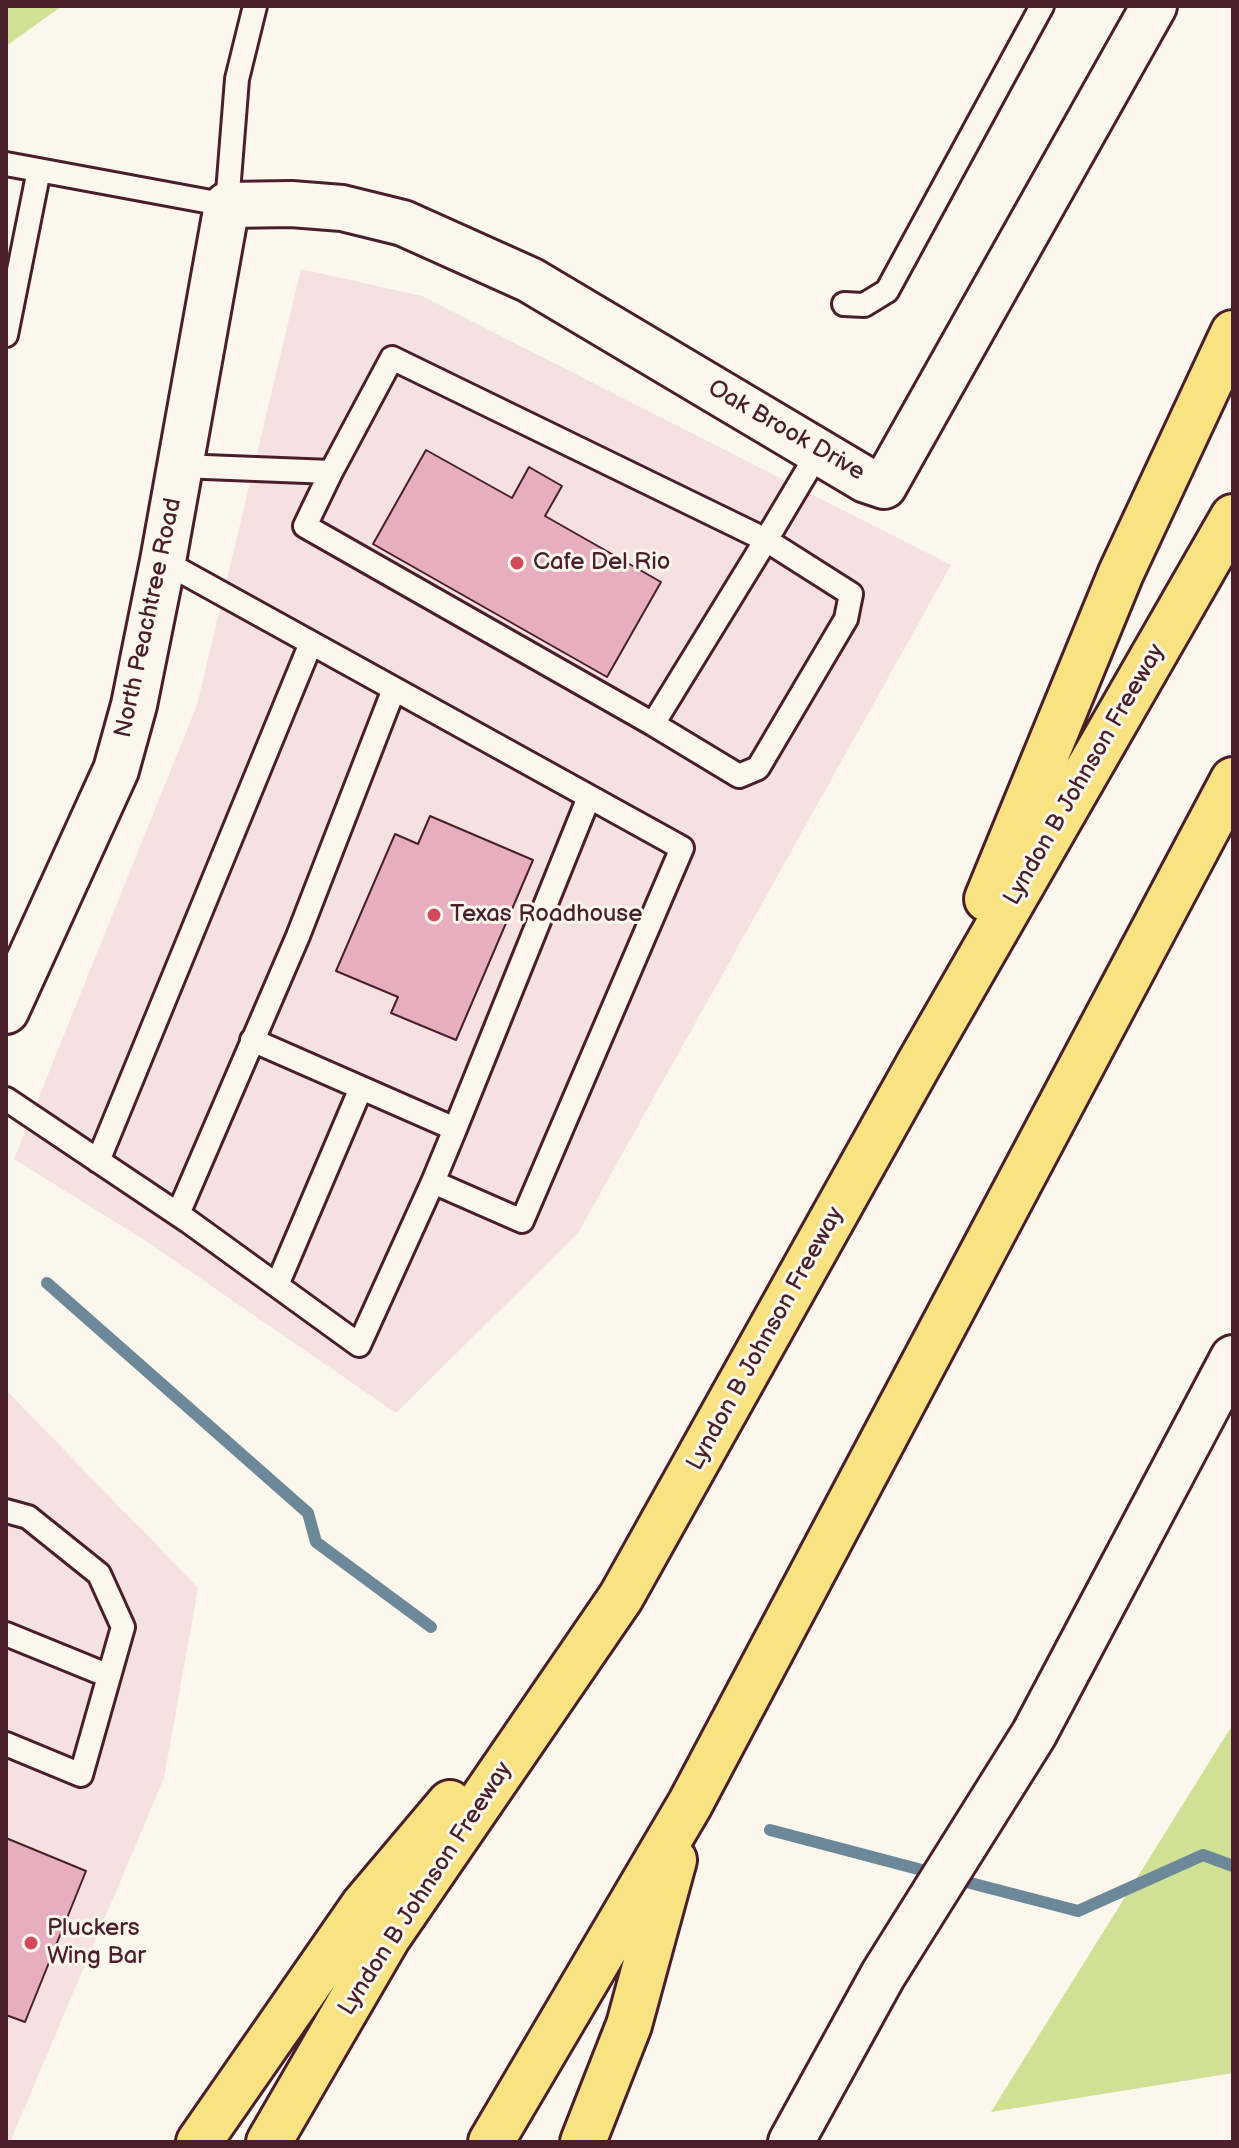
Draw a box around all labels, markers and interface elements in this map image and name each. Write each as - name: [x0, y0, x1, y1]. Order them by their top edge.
- street label: Oak Brook Drive: [702, 374, 870, 488]
- street label: North Peachtree Road: [110, 496, 188, 740]
- place label: Cafe Del Rio: [533, 549, 670, 577]
- marker: Cafe Del Rio: [508, 554, 526, 572]
- street label: Lyndon B Johnson Freeway: [998, 639, 1172, 911]
- place label: Texas Roadhouse: [450, 901, 642, 929]
- marker: Texas Roadhouse: [425, 906, 443, 924]
- street label: Lyndon B Johnson Freeway: [681, 1202, 851, 1476]
- street label: Lyndon B Johnson Freeway: [333, 1757, 519, 2021]
- place label: Pluckers Wing Bar: [47, 1915, 146, 1971]
- marker: Pluckers Wing Bar: [22, 1934, 40, 1952]

